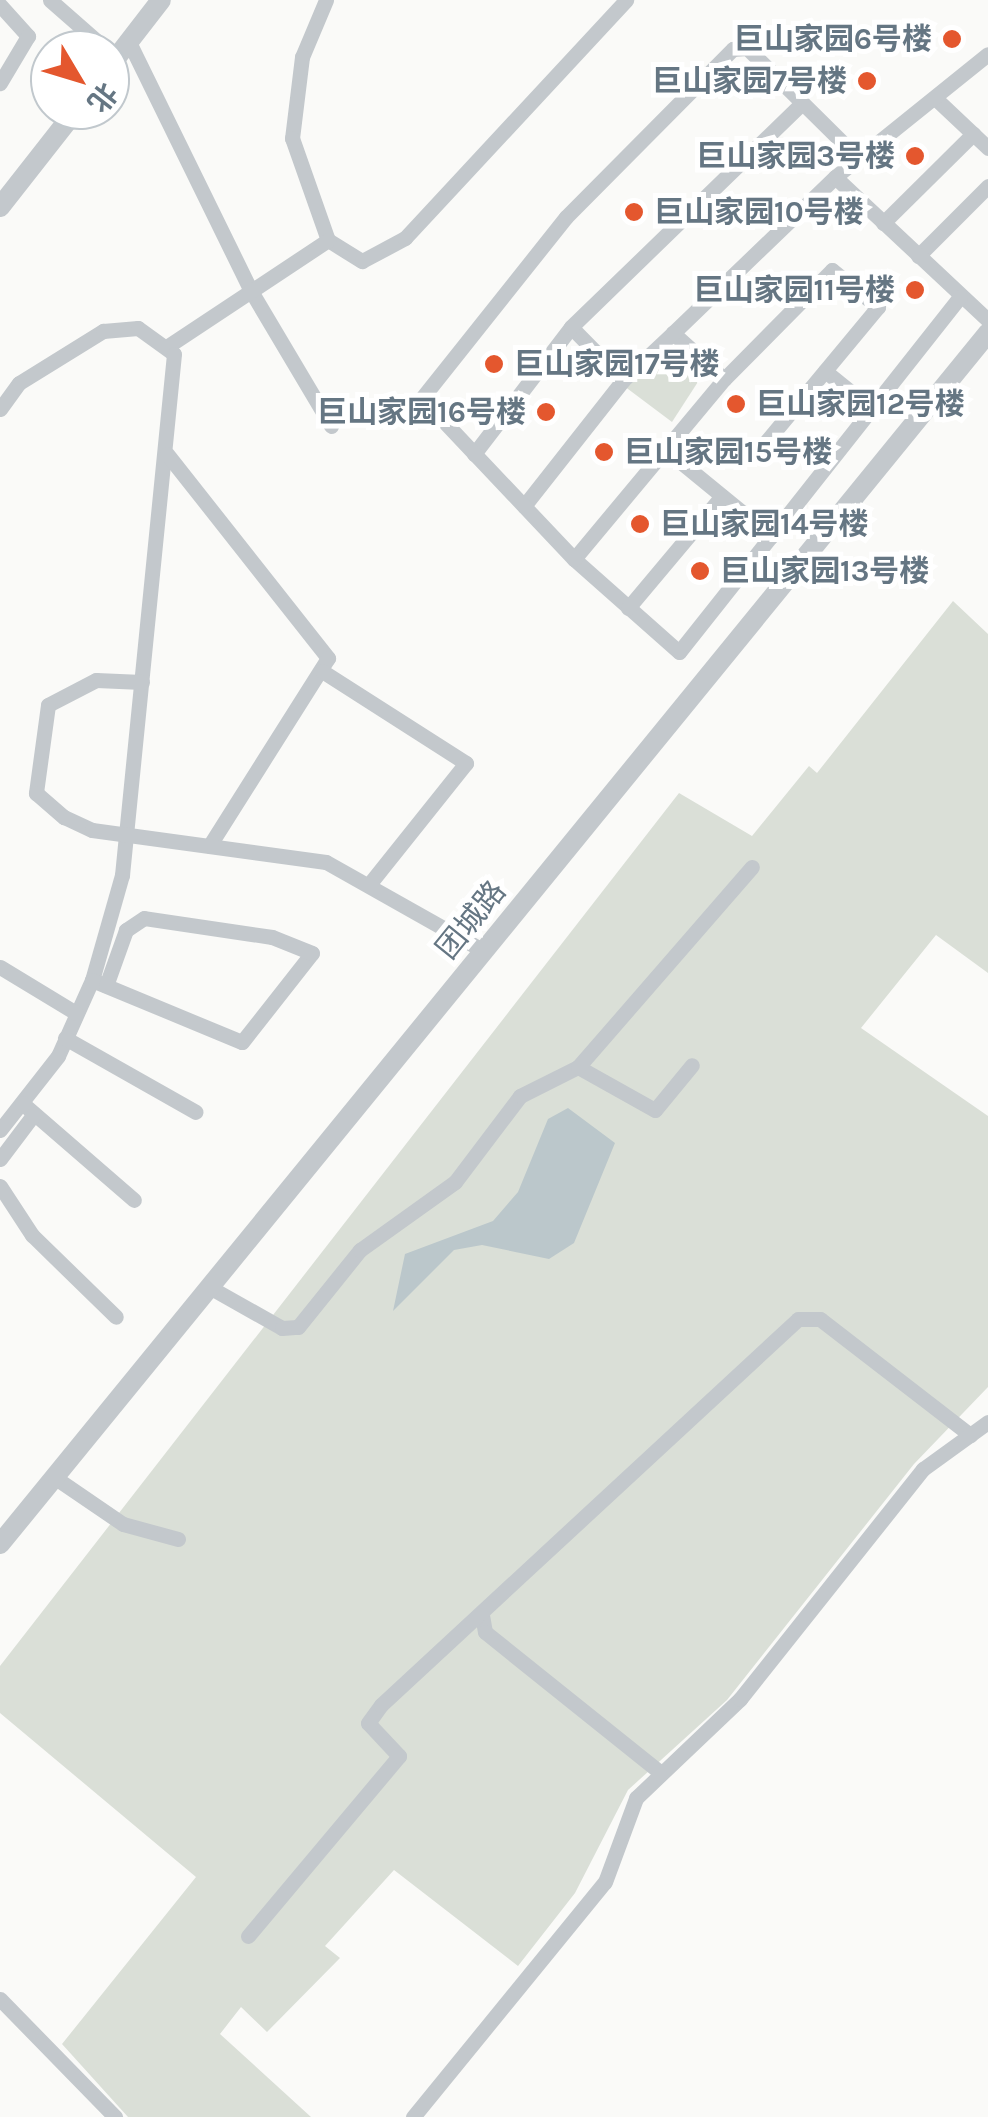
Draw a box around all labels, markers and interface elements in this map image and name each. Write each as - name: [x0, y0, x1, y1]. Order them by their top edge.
- place label: 巨山家园6号楼: [734, 21, 932, 57]
- marker: 巨山家园6号楼: [941, 28, 963, 50]
- north arrow: [30, 30, 130, 130]
- place label: 巨山家园7号楼: [652, 63, 847, 99]
- marker: 巨山家园7号楼: [856, 70, 878, 92]
- text: 北: [81, 76, 124, 119]
- place label: 巨山家园3号楼: [696, 138, 895, 174]
- marker: 巨山家园3号楼: [904, 145, 926, 167]
- place label: 巨山家园10号楼: [654, 194, 864, 230]
- marker: 巨山家园10号楼: [623, 201, 645, 223]
- place label: 巨山家园11号楼: [694, 272, 895, 308]
- marker: 巨山家园11号楼: [904, 279, 926, 301]
- place label: 巨山家园17号楼: [514, 346, 720, 382]
- marker: 巨山家园17号楼: [483, 353, 505, 375]
- place label: 巨山家园12号楼: [756, 386, 965, 422]
- marker: 巨山家园12号楼: [725, 393, 747, 415]
- place label: 巨山家园16号楼: [317, 394, 526, 430]
- marker: 巨山家园16号楼: [535, 401, 557, 423]
- place label: 巨山家园15号楼: [624, 434, 832, 470]
- marker: 巨山家园15号楼: [593, 441, 615, 463]
- place label: 巨山家园14号楼: [660, 506, 869, 542]
- marker: 巨山家园14号楼: [629, 513, 651, 535]
- place label: 巨山家园13号楼: [720, 553, 929, 589]
- marker: 巨山家园13号楼: [689, 560, 711, 582]
- street label: 团城路: [429, 874, 513, 966]

